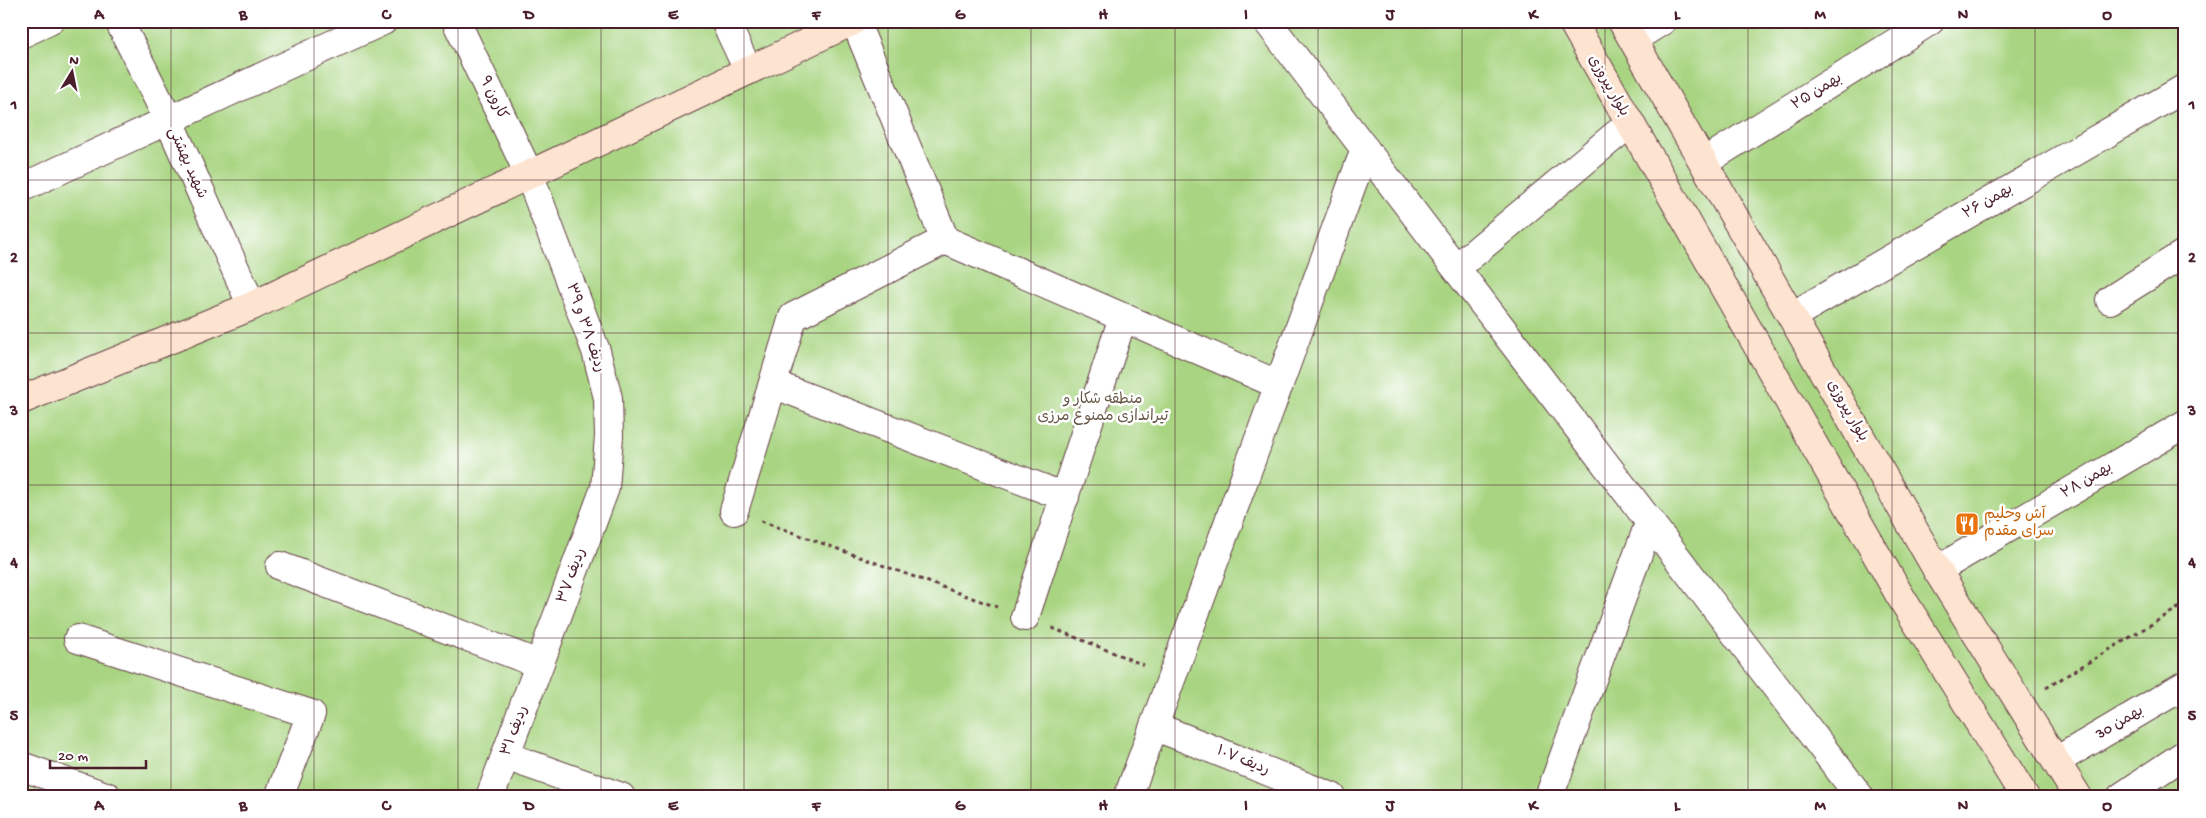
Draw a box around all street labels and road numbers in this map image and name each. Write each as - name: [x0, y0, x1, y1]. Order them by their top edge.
- street label: بلوار پیروزی: [1583, 52, 1633, 120]
- street label: بهمن ۲۵: [1788, 69, 1846, 115]
- street label: کارون ۹: [475, 73, 511, 123]
- street label: شهید بهشتی: [163, 125, 211, 201]
- street label: بهمن ۲۶: [1960, 180, 2016, 224]
- street label: ردیف ۳۸ و ۳۹: [561, 281, 609, 375]
- street label: بلوار پیروزی: [1822, 377, 1872, 445]
- street label: بهمن ۲۸: [2058, 459, 2116, 503]
- street label: ردیف ۳۷: [554, 546, 590, 606]
- street label: بهمن 30: [2092, 702, 2147, 744]
- street label: ردیف ۳۱: [498, 703, 532, 759]
- street label: ردیف ۱۰۷: [1214, 742, 1272, 780]

